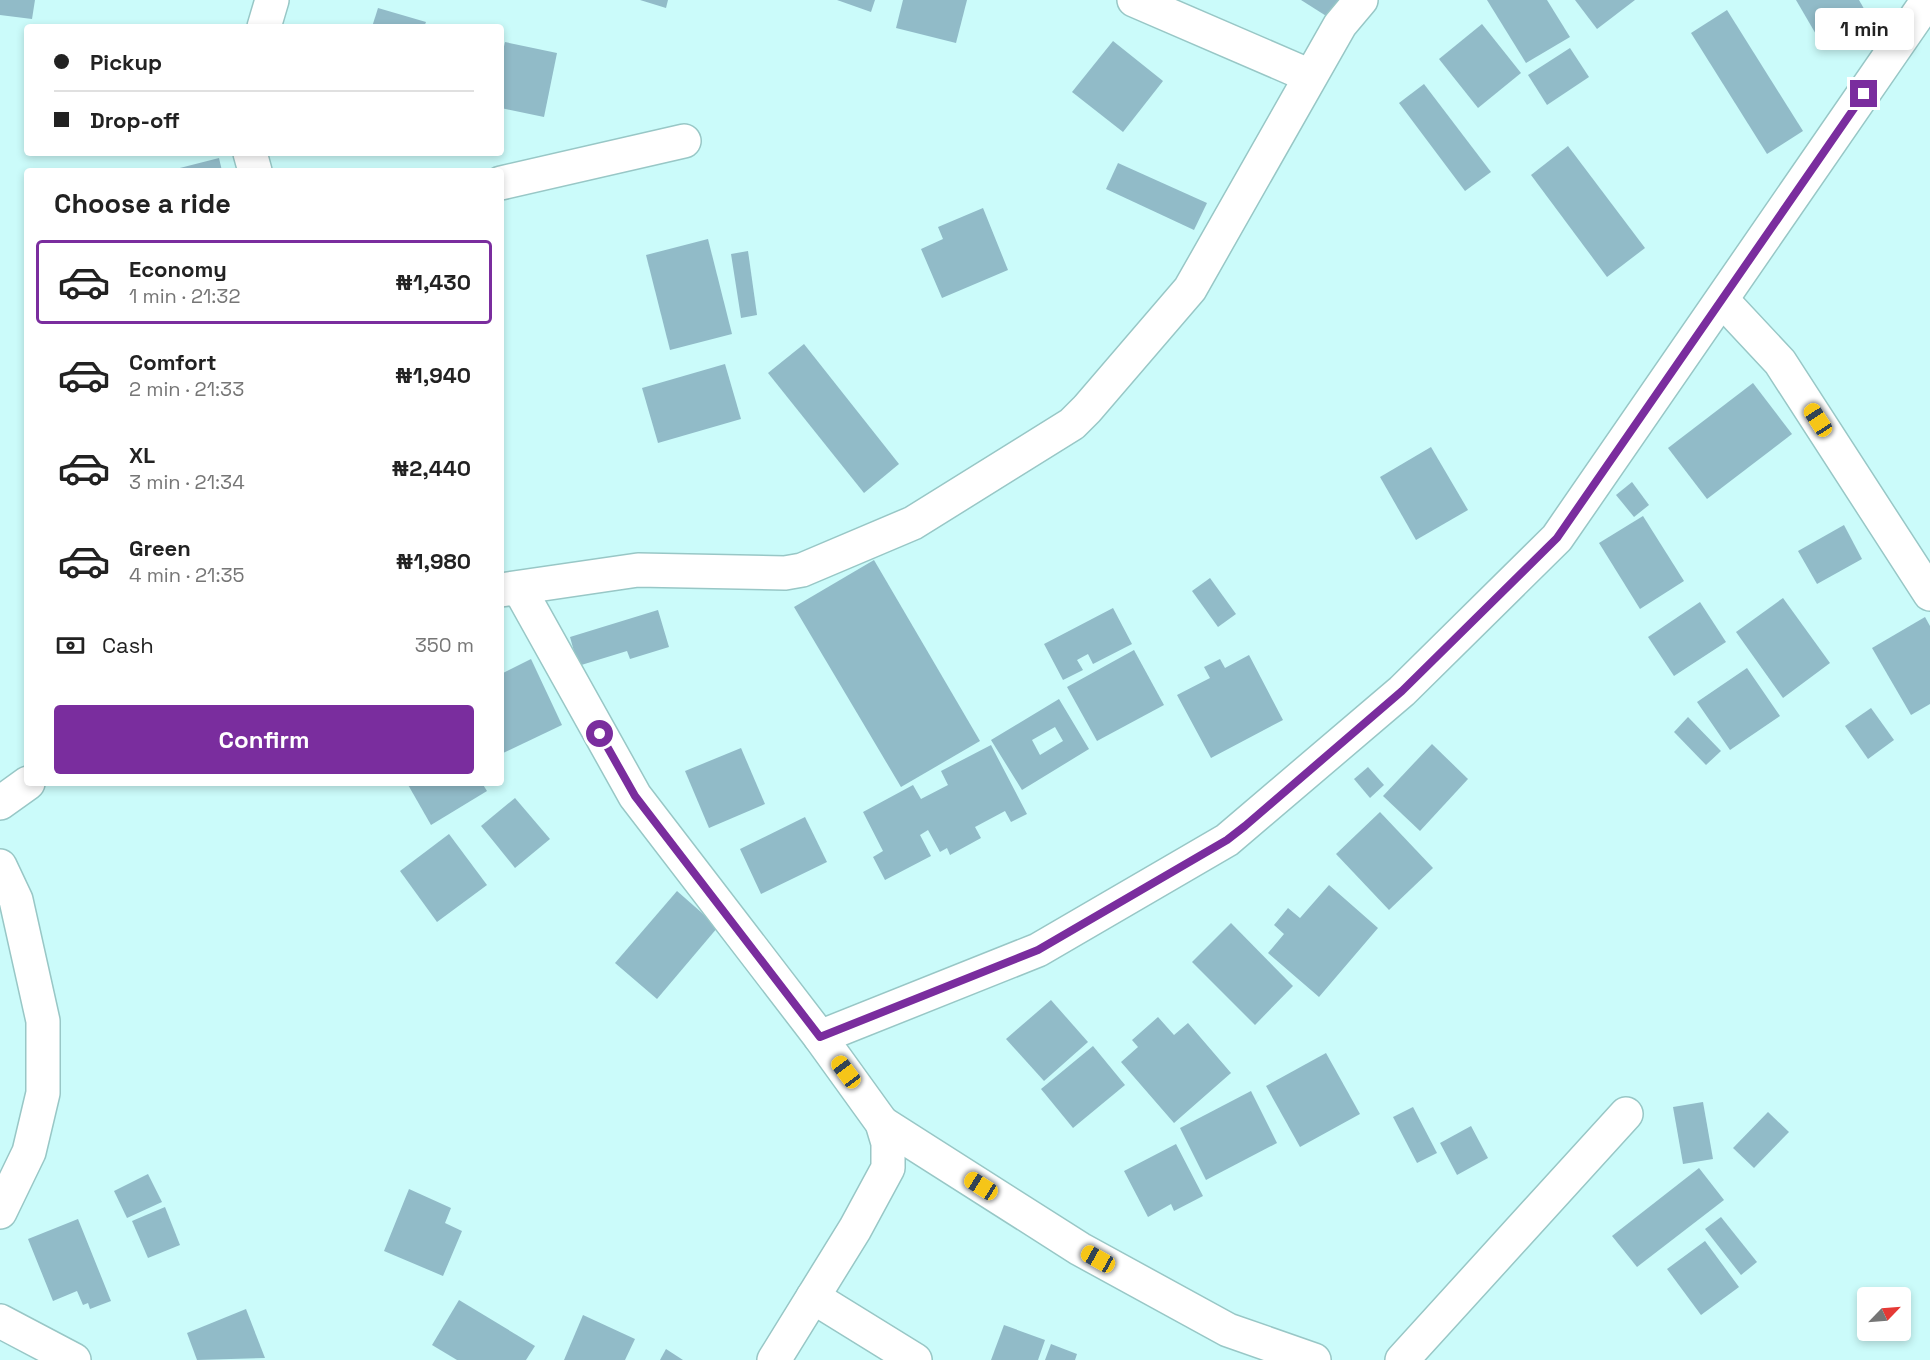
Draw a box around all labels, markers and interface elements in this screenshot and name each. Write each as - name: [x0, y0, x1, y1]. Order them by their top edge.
- callout: 1 min: [1814, 7, 1914, 49]
- text: 1 min: [1840, 16, 1889, 42]
- text: Pickup: [90, 48, 162, 76]
- route end: [1850, 80, 1877, 107]
- text: Drop-off: [90, 106, 180, 134]
- text: Choose a ride: [54, 186, 231, 221]
- icon: car: [57, 255, 111, 309]
- text: Economy: [129, 255, 227, 283]
- text: ₦1,430: [395, 268, 471, 296]
- text: 1 min · 21:32: [129, 283, 241, 309]
- icon: car: [57, 348, 111, 402]
- text: Comfort: [129, 348, 217, 376]
- text: ₦1,940: [395, 361, 471, 389]
- text: 2 min · 21:33: [129, 376, 244, 402]
- car: [1801, 400, 1835, 440]
- icon: car: [57, 441, 111, 495]
- text: XL: [129, 441, 155, 469]
- text: ₦2,440: [391, 454, 471, 482]
- text: 3 min · 21:34: [129, 469, 245, 495]
- icon: car: [57, 534, 111, 588]
- text: Green: [129, 534, 191, 562]
- text: ₦1,980: [396, 547, 471, 575]
- text: 4 min · 21:35: [129, 562, 245, 588]
- icon: cash: [54, 629, 87, 662]
- text: Cash: [102, 631, 154, 659]
- text: 350 m: [415, 632, 474, 658]
- button: Confirm: [54, 705, 474, 774]
- route start: [586, 720, 613, 747]
- car: [828, 1052, 864, 1092]
- car: [961, 1169, 1001, 1203]
- car: [1078, 1242, 1118, 1276]
- north arrow: [1857, 1287, 1911, 1341]
- map controls: [1857, 1287, 1911, 1341]

